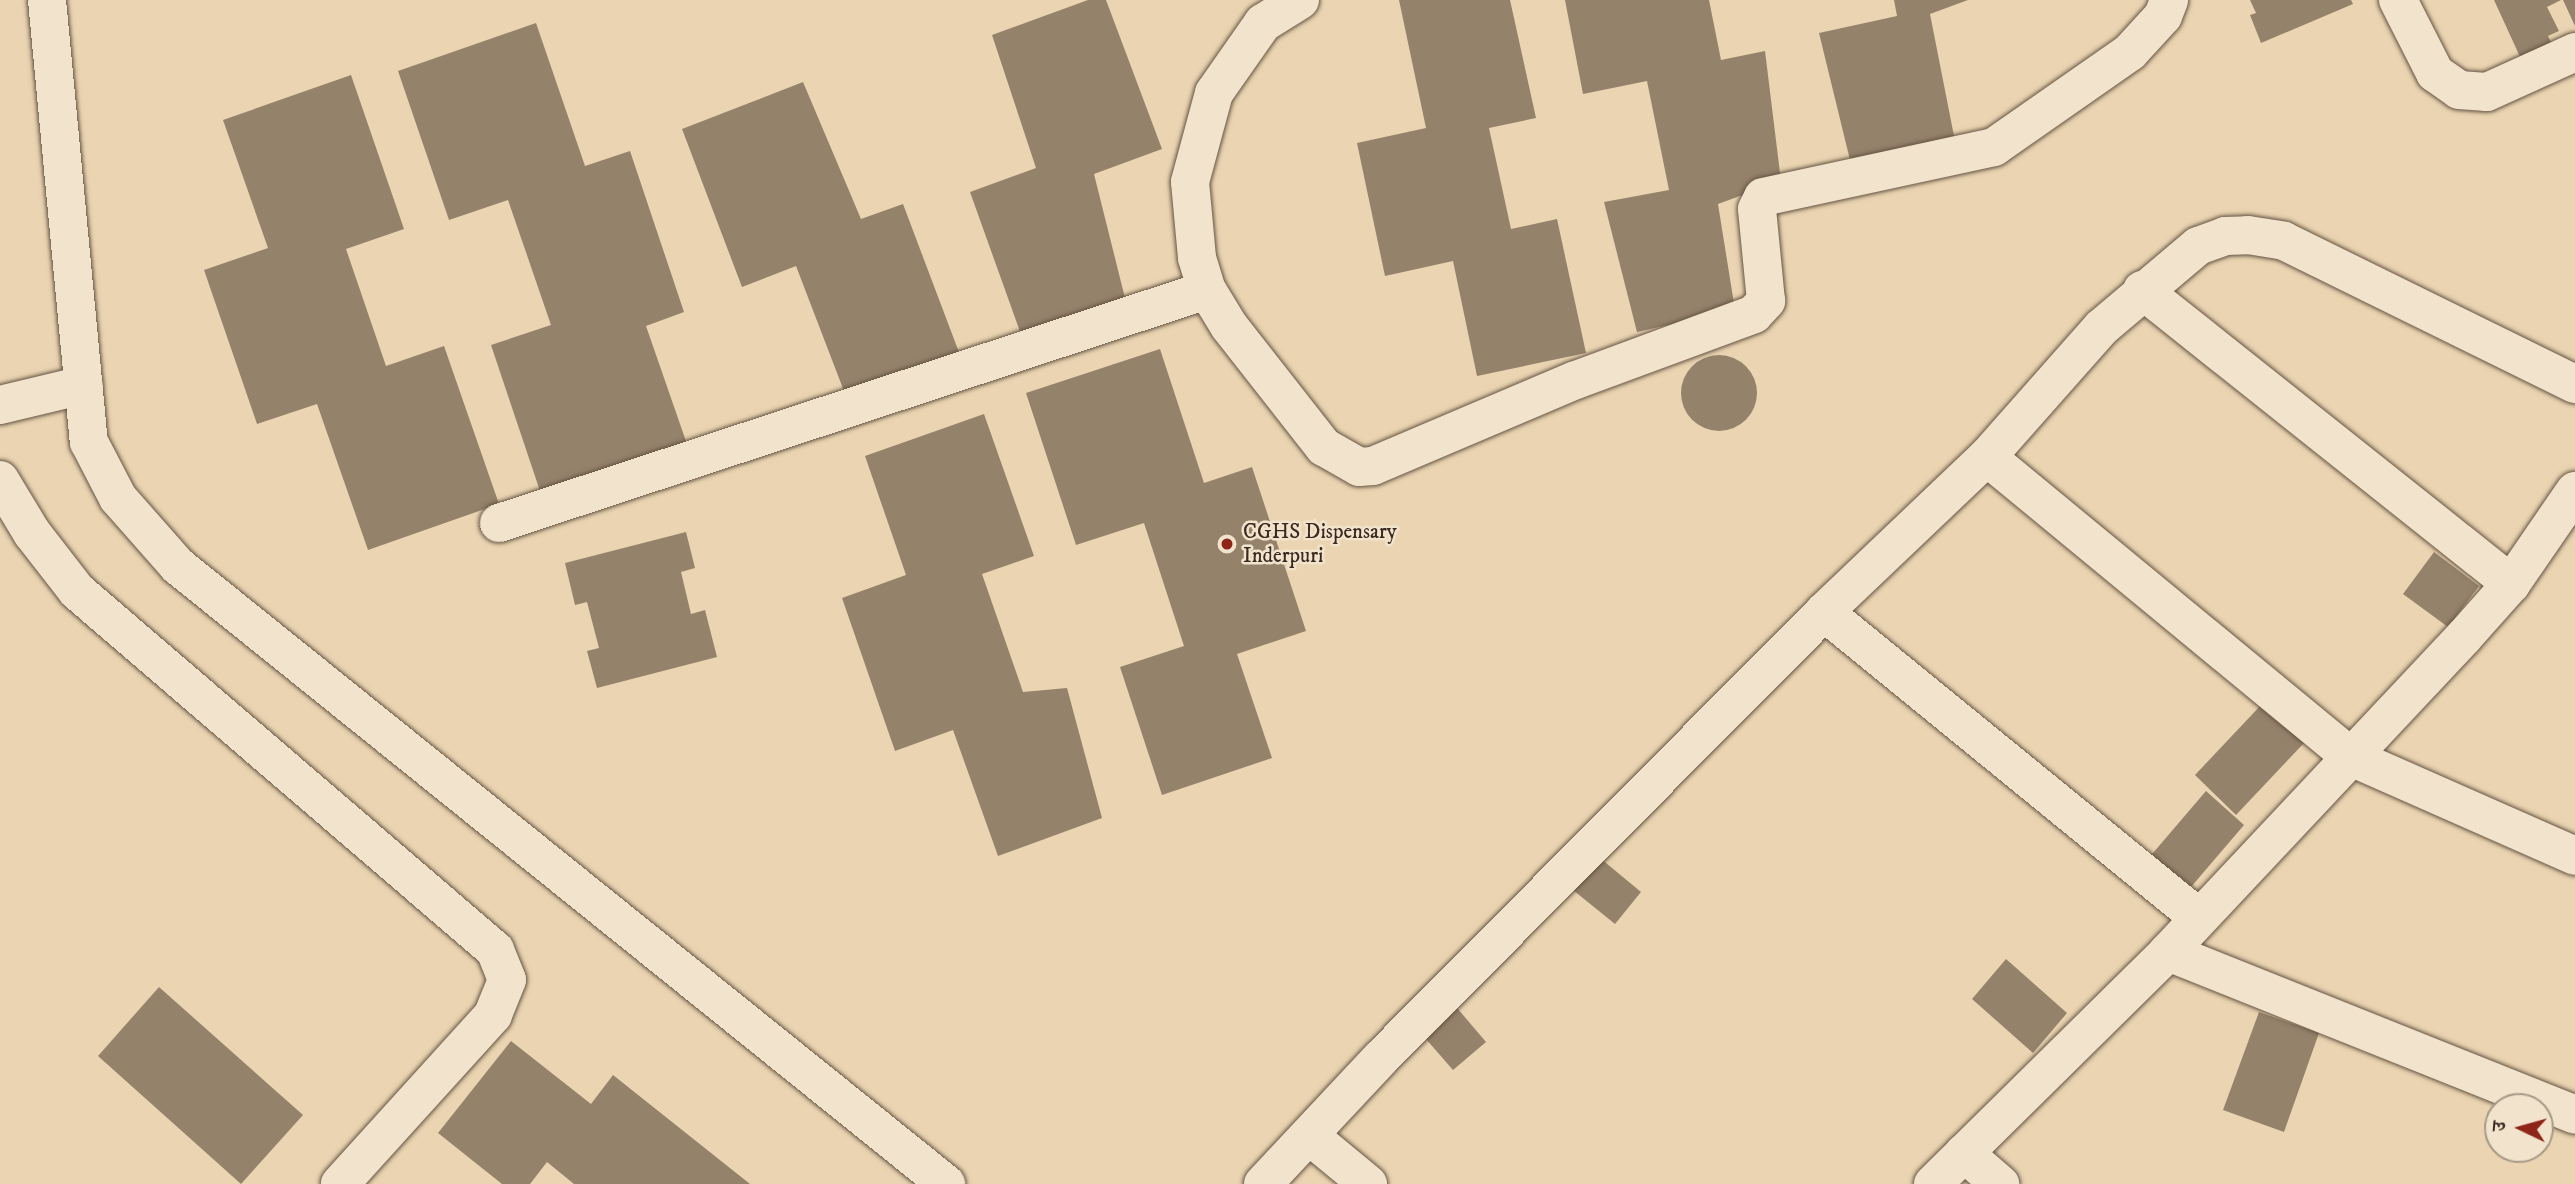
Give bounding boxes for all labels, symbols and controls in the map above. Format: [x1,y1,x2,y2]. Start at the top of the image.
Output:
place label: CGHS Dispensary Inderpuri [1243,519,1397,569]
marker: CGHS Dispensary Inderpuri [1217,534,1237,554]
north arrow [2484,1093,2554,1163]
text: उ [2488,1120,2511,1132]

